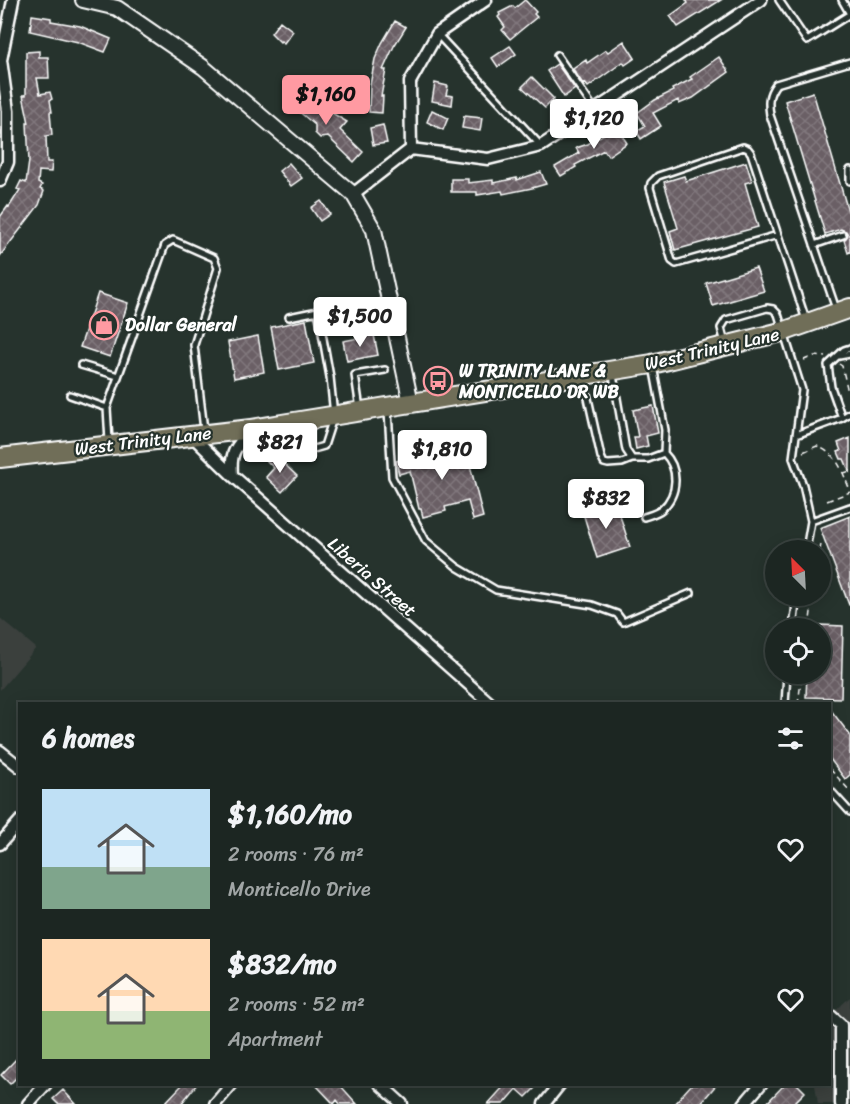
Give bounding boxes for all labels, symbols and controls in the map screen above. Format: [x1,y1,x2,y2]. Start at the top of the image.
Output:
pin: $1,160 [277,75,375,126]
text: $1,160 [296,77,356,112]
pin: $1,120 [545,99,643,150]
text: $1,120 [564,101,624,136]
pin: $1,500 [311,297,409,348]
text: $1,500 [328,299,392,334]
shop icon: Dollar General [88,309,120,341]
place label: Dollar General [125,309,238,341]
street label: West Trinity Lane [641,318,783,380]
place label: W TRINITY LANE & MONTICELLO DR WB [458,355,619,408]
bus stop icon: W TRINITY LANE & MONTICELLO DR WB [422,365,454,397]
street label: West Trinity Lane [73,417,213,465]
pin: $821 [244,423,316,474]
text: $821 [257,425,303,460]
pin: $1,810 [393,430,491,481]
text: $1,810 [412,432,472,467]
pin: $832 [570,479,642,530]
text: $832 [582,481,630,516]
street label: Liberia Street [320,529,424,625]
north arrow [765,540,831,606]
map controls [765,540,831,684]
button: locate [765,618,831,684]
text: 6 homes [42,715,134,761]
icon: filters [774,722,807,755]
text: $1,160/mo [228,791,352,837]
icon: home [90,813,162,885]
icon: heart [774,833,807,866]
text: 2 rooms · 76 m² [228,837,364,872]
text: Monticello Drive [228,872,371,907]
text: $832/mo [228,941,337,987]
icon: home [90,963,162,1035]
icon: heart [774,983,807,1016]
text: 2 rooms · 52 m² [228,987,365,1022]
text: Apartment [228,1022,322,1057]

